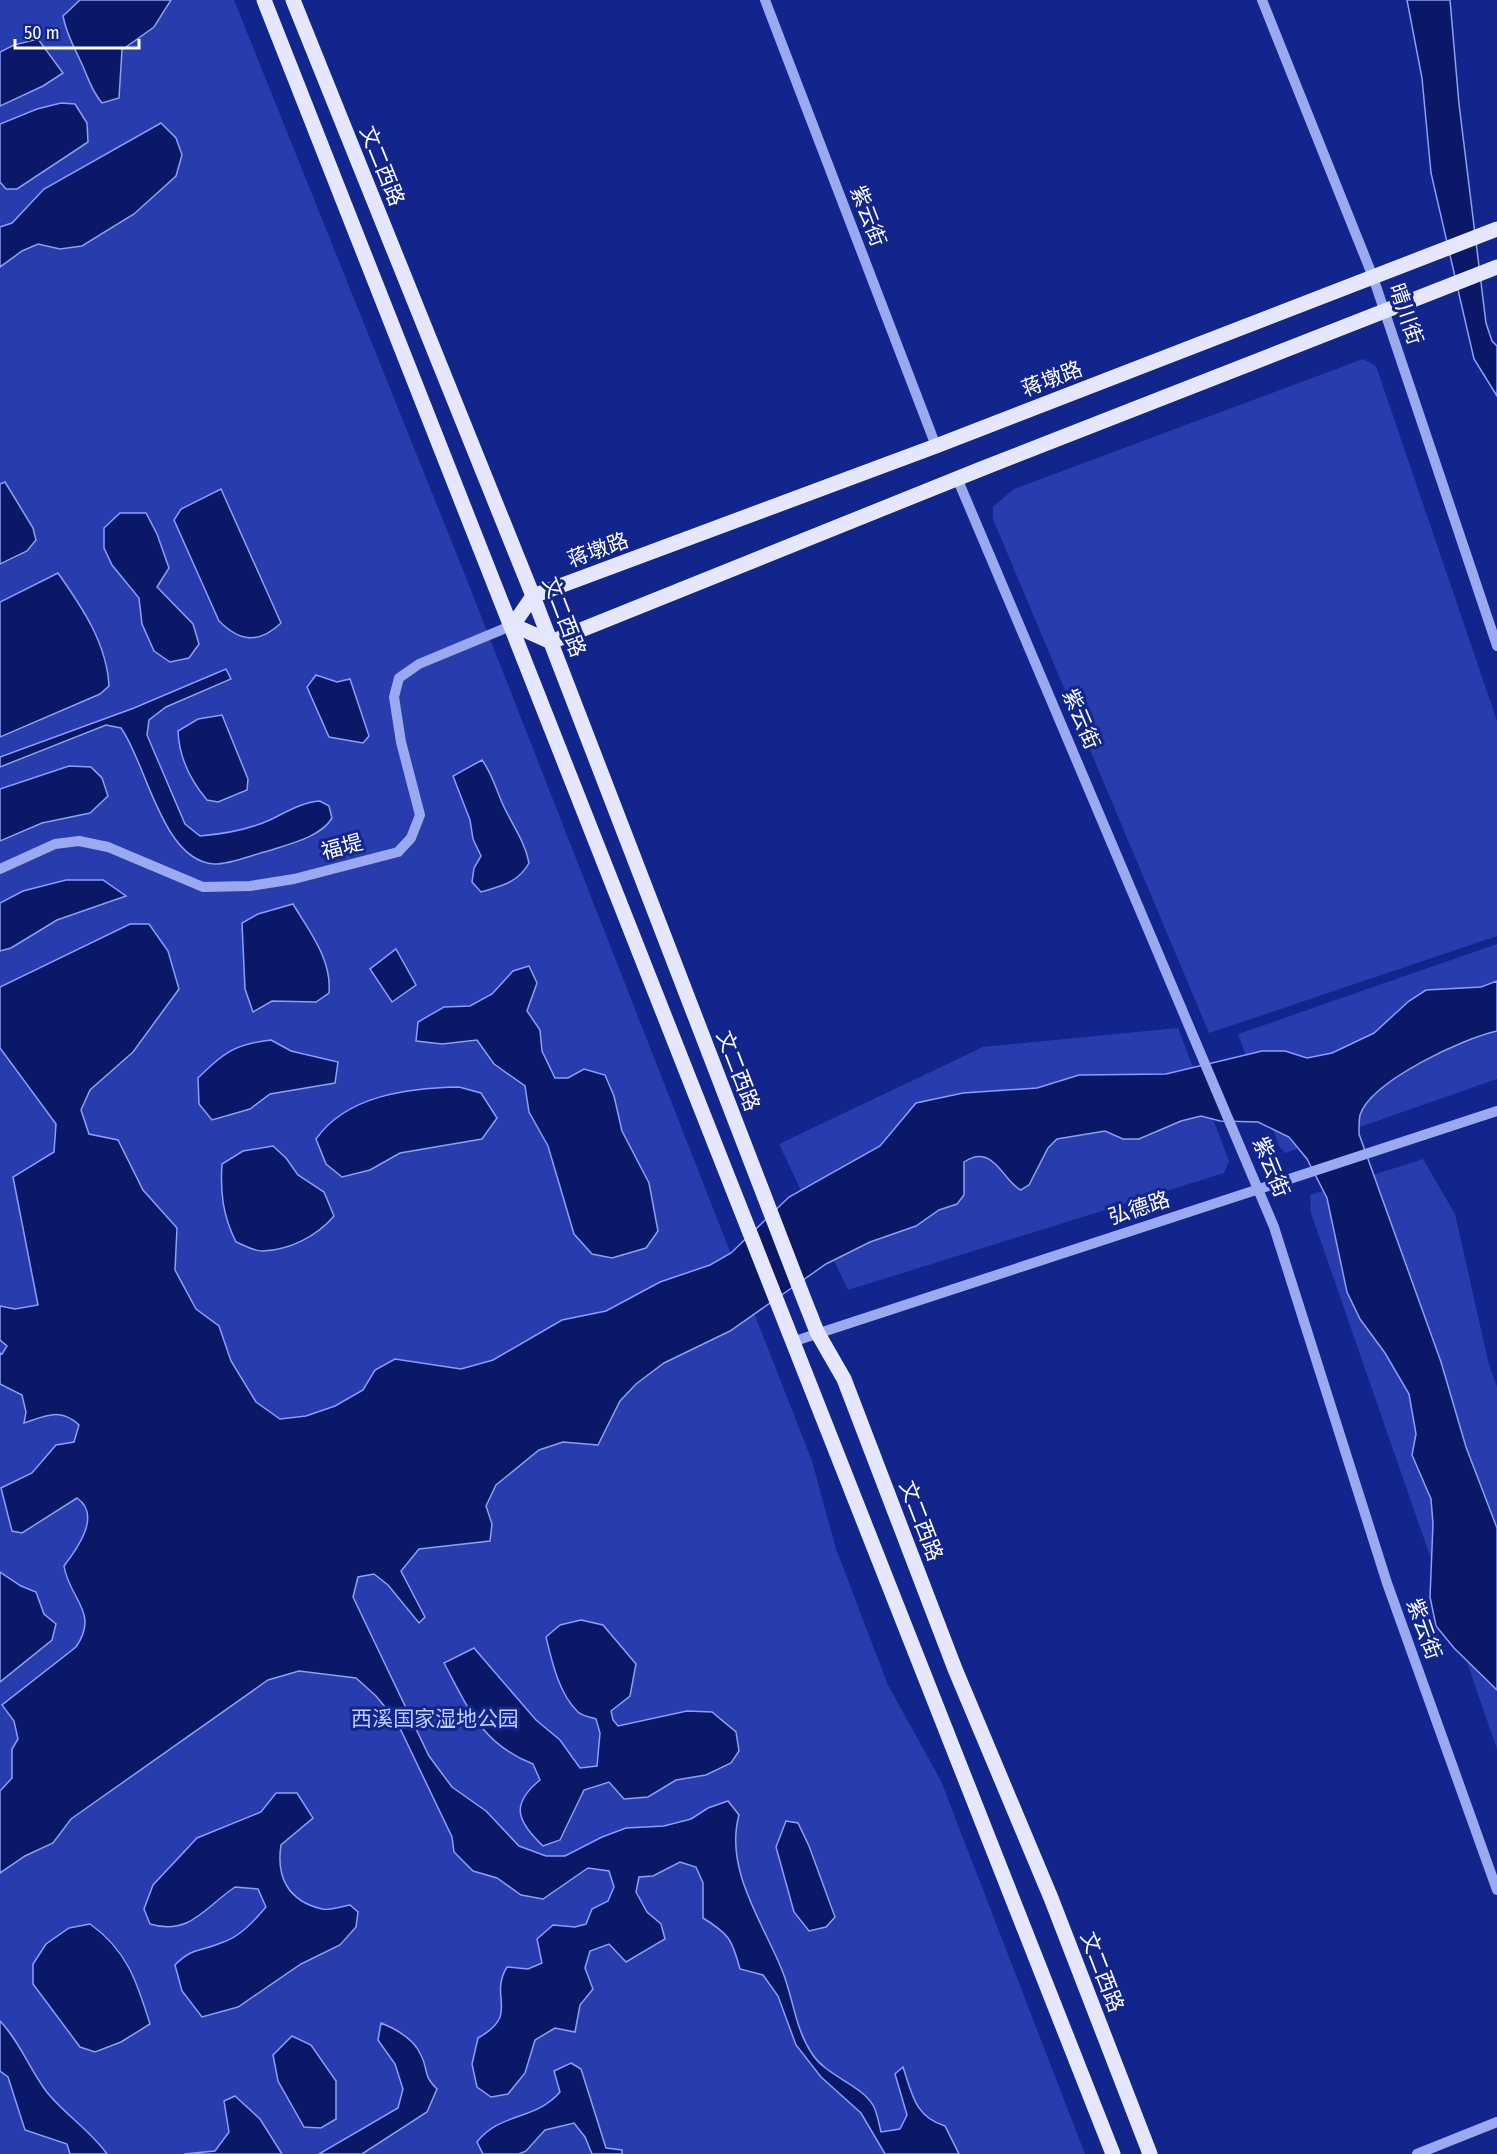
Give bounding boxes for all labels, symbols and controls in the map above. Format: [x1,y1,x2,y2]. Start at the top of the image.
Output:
scale bar [15,12,140,50]
text: 50 m [24,22,60,44]
street label: 文二西路 [354,122,410,210]
street label: 紫云街 [845,182,891,250]
street label: 晴川街 [1383,280,1429,348]
street label: 蒋墩路 [1018,356,1086,402]
street label: 蒋墩路 [564,527,632,573]
street label: 文二西路 [537,573,591,661]
street label: 紫云街 [1057,685,1105,753]
street label: 福堤 [318,829,366,865]
street label: 文二西路 [711,1027,765,1115]
street label: 紫云街 [1247,1133,1295,1201]
street label: 弘德路 [1105,1186,1173,1230]
street label: 文二西路 [894,1477,948,1565]
street label: 紫云街 [1401,1595,1447,1663]
park label: 西溪国家湿地公园 [351,1706,519,1732]
street label: 文二西路 [1075,1928,1129,2016]

